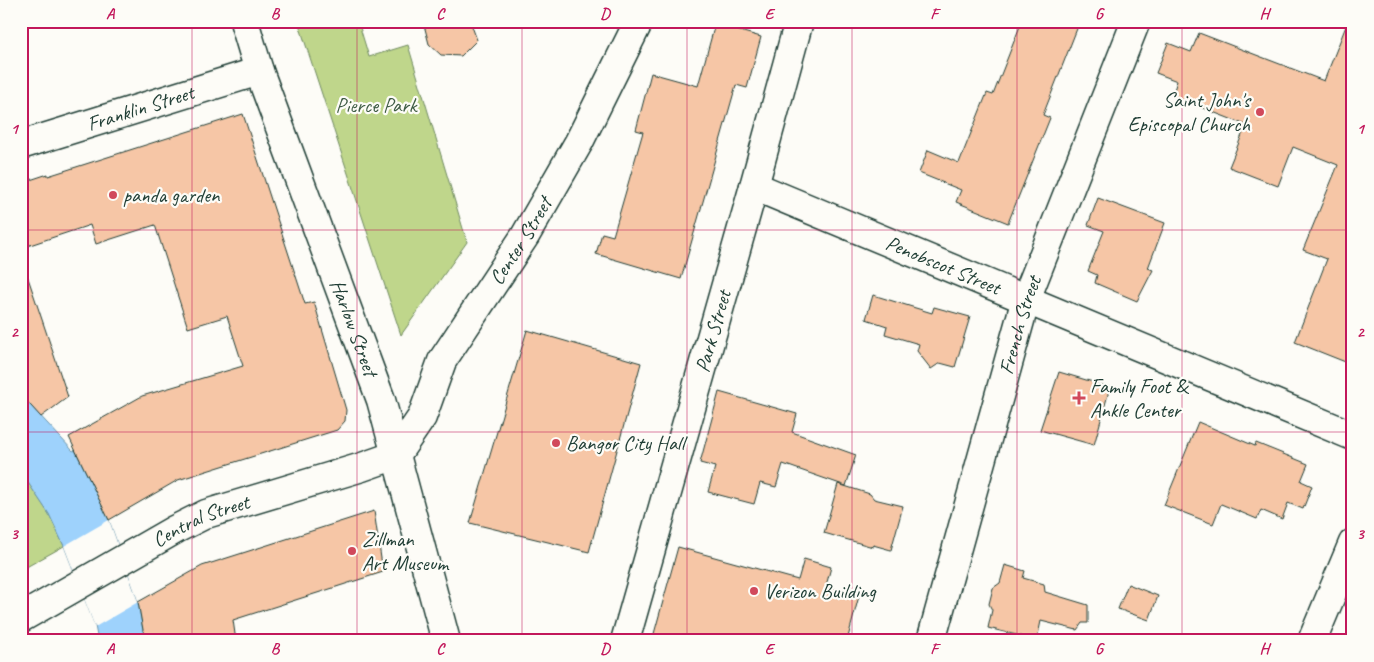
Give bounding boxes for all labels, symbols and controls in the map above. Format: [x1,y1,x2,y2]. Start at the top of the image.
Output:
text: A [106,4,116,24]
text: B [271,4,281,24]
text: C [436,4,446,24]
text: D [600,4,611,24]
text: E [765,4,776,24]
text: F [930,4,941,24]
text: G [1095,4,1105,24]
text: H [1259,4,1271,24]
street label: Franklin Street [84,78,199,137]
place label: Saint John's Episcopal Church [1128,87,1252,137]
park label: Pierce Park [336,92,419,118]
marker: Saint John's Episcopal Church [1254,106,1266,118]
text: 1 [10,119,19,139]
text: 1 [1356,119,1365,139]
place label: panda garden [123,182,220,208]
marker: panda garden [107,189,119,201]
street label: Center Street [483,190,559,290]
street label: Penobscot Street [882,230,1006,301]
street label: French Street [993,270,1048,377]
street label: Harlow Street [324,276,385,383]
street label: Park Street [689,285,737,375]
text: 2 [10,322,19,342]
text: 2 [1356,322,1365,342]
place label: Family Foot & Ankle Center [1090,373,1189,423]
marker: Family Foot & Ankle Center [1072,391,1086,405]
place label: Bangor City Hall [566,430,688,456]
marker: Bangor City Hall [550,437,562,449]
street label: Central Street [148,488,254,553]
text: 3 [10,524,19,544]
text: 3 [1356,524,1365,544]
place label: Zillman Art Museum [362,526,450,576]
marker: Zillman Art Museum [346,545,358,557]
place label: Verizon Building [764,578,877,604]
marker: Verizon Building [748,585,760,597]
text: A [106,639,116,659]
text: B [271,639,281,659]
text: C [436,639,446,659]
text: D [600,639,611,659]
text: E [765,639,776,659]
text: F [930,639,941,659]
text: G [1095,639,1105,659]
text: H [1259,639,1271,659]

